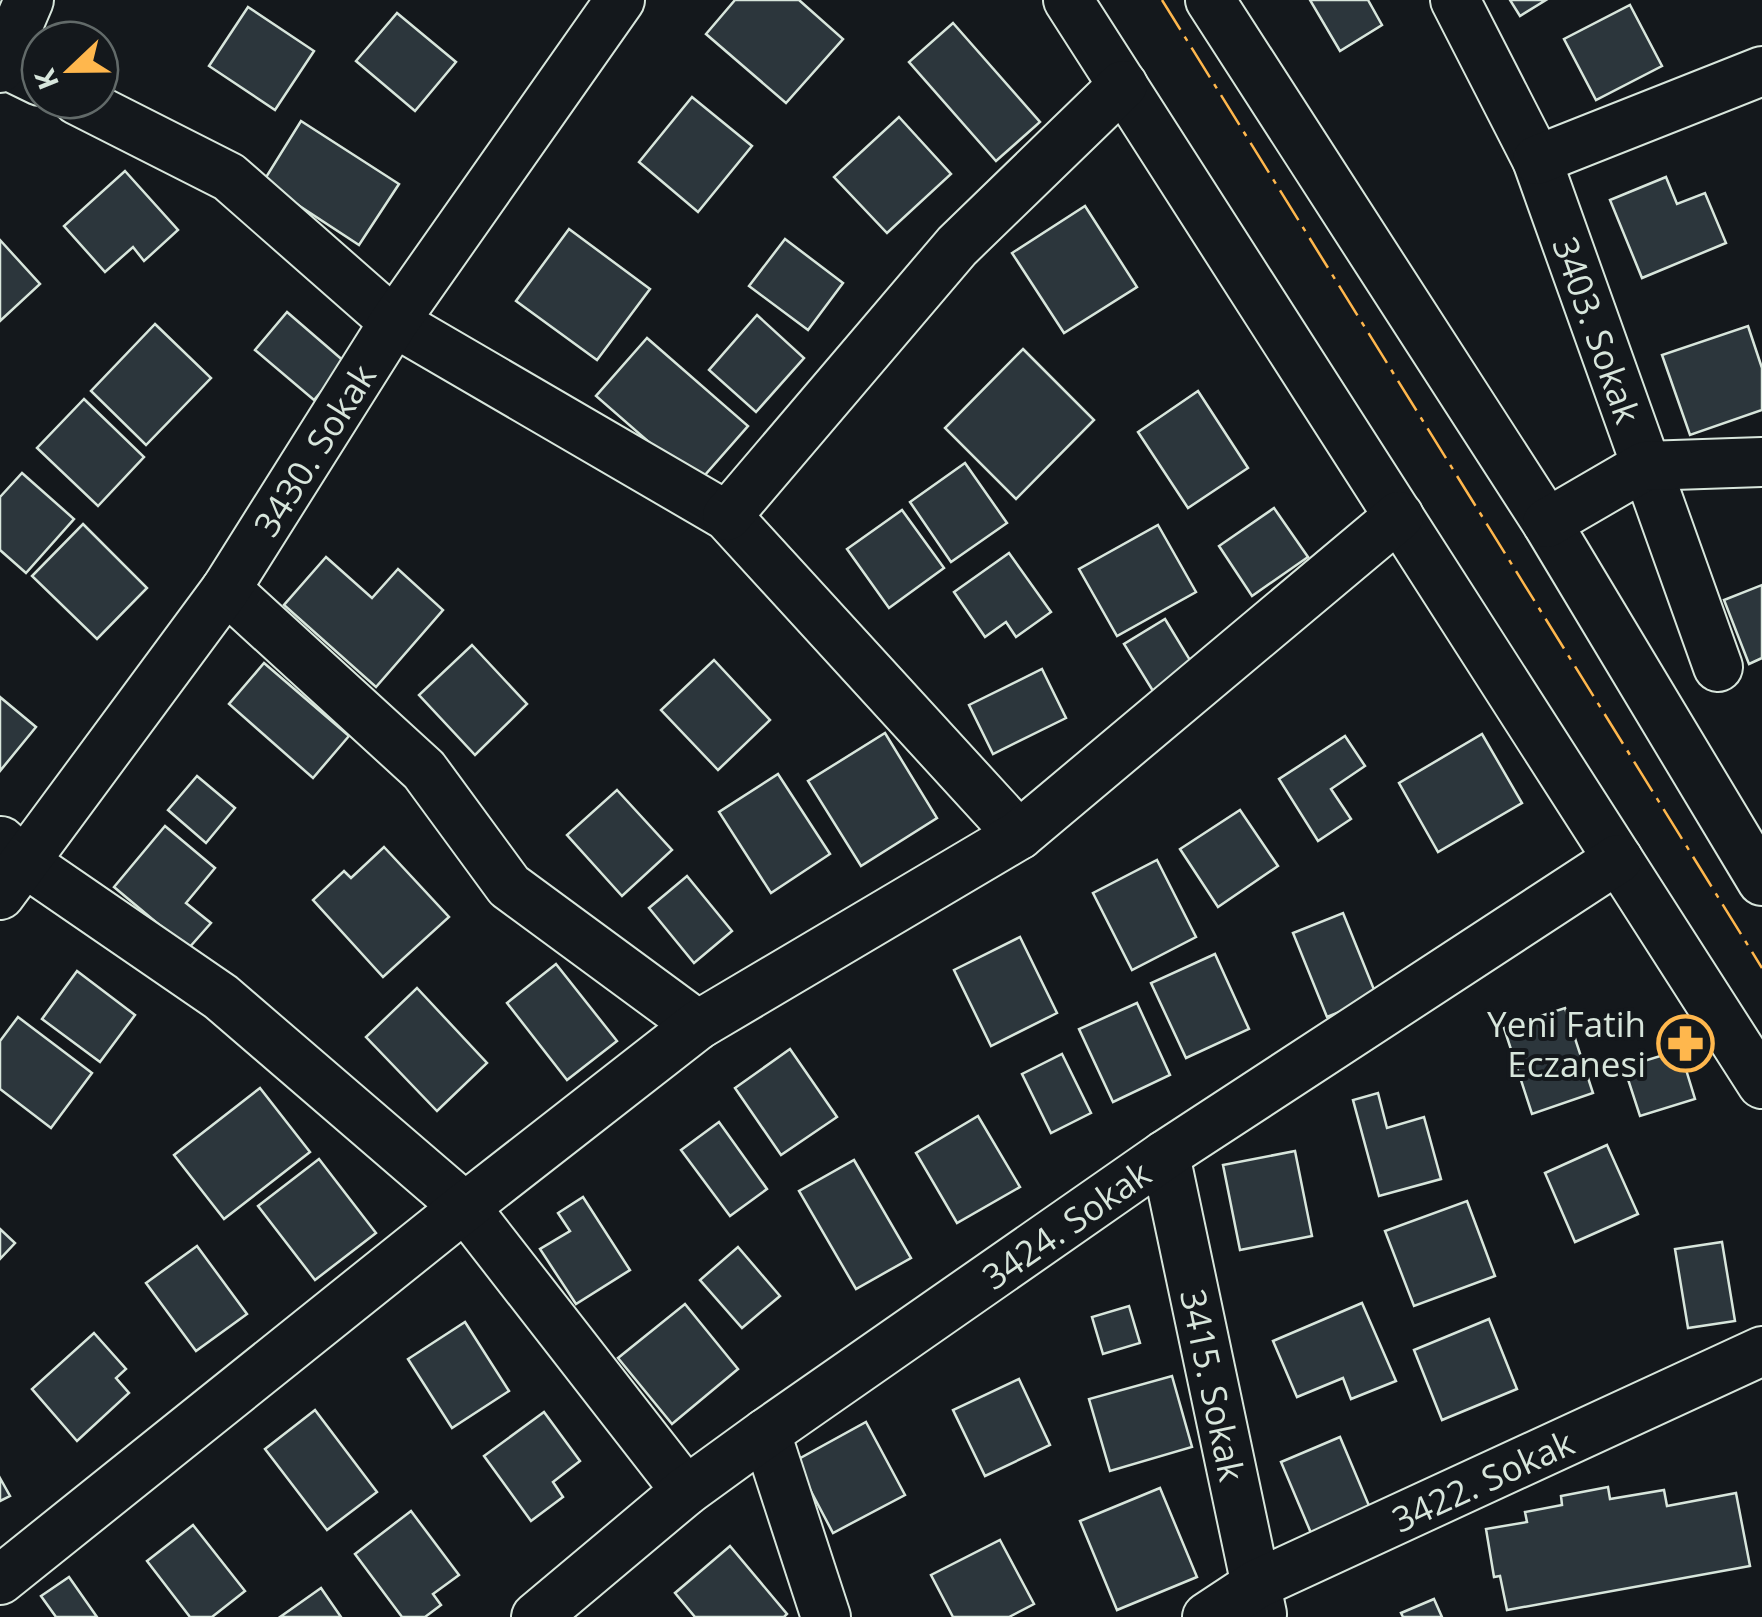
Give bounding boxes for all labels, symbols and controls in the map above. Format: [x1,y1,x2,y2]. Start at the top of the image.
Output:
north arrow [20,20,120,120]
text: K [25,64,67,95]
street label: 3403. Sokak [1543,230,1653,430]
street label: 3430. Sokak [242,354,386,545]
place label: Yeni Fatih Eczanesi [1487,1000,1646,1087]
pharmacy icon: Yeni Fatih Eczanesi [1655,1013,1715,1073]
street label: 3424. Sokak [972,1149,1160,1299]
street label: 3415. Sokak [1170,1285,1257,1486]
street label: 3422. Sokak [1384,1418,1581,1542]

